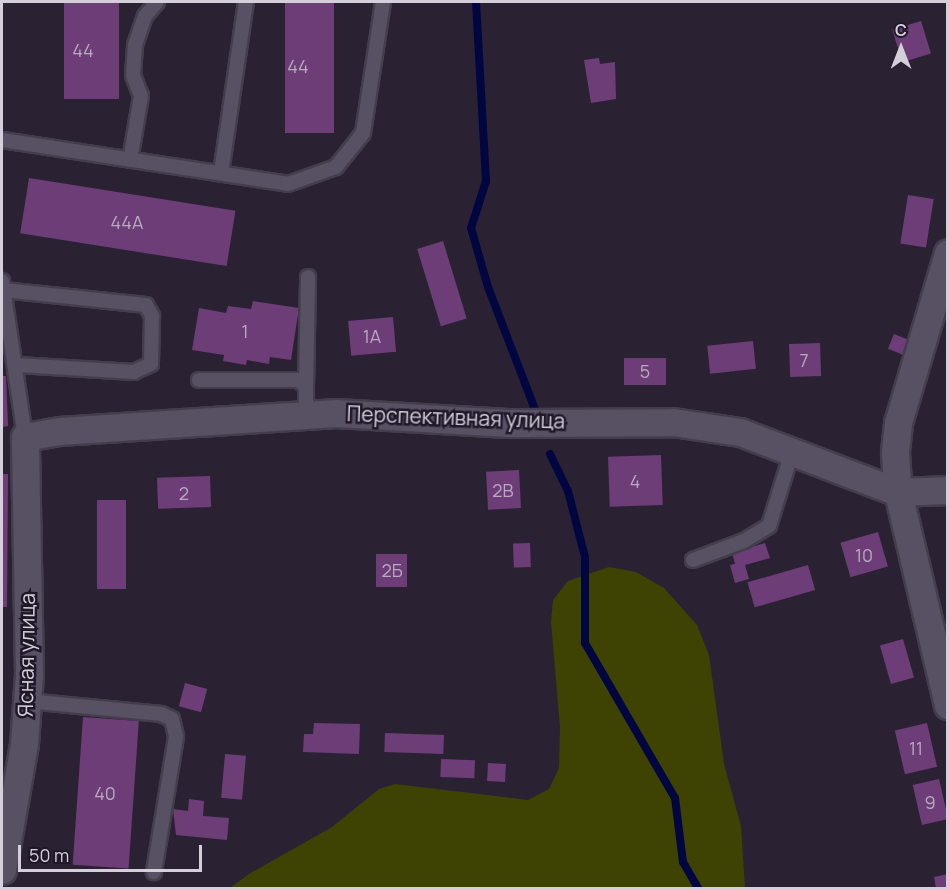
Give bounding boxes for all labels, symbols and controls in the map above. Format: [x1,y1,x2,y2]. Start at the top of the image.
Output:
north arrow [871,18,931,78]
text: С [895,19,907,41]
house number: 44 [72,39,94,61]
house number: 44 [287,55,309,77]
house number: 44А [111,211,143,233]
house number: 1 [241,320,249,342]
house number: 1А [363,325,381,347]
house number: 7 [799,349,809,371]
house number: 5 [640,360,650,382]
street label: Перспективная улица [346,401,566,433]
house number: 4 [630,470,640,492]
house number: 2В [492,479,514,501]
house number: 2 [179,482,189,504]
house number: 10 [855,544,873,566]
house number: 2Б [381,559,403,581]
street label: Ясная улица [12,593,40,717]
house number: 11 [909,737,923,759]
house number: 40 [94,782,116,804]
house number: 9 [924,791,936,813]
scale bar [21,833,206,871]
text: 50 m [29,843,69,867]

